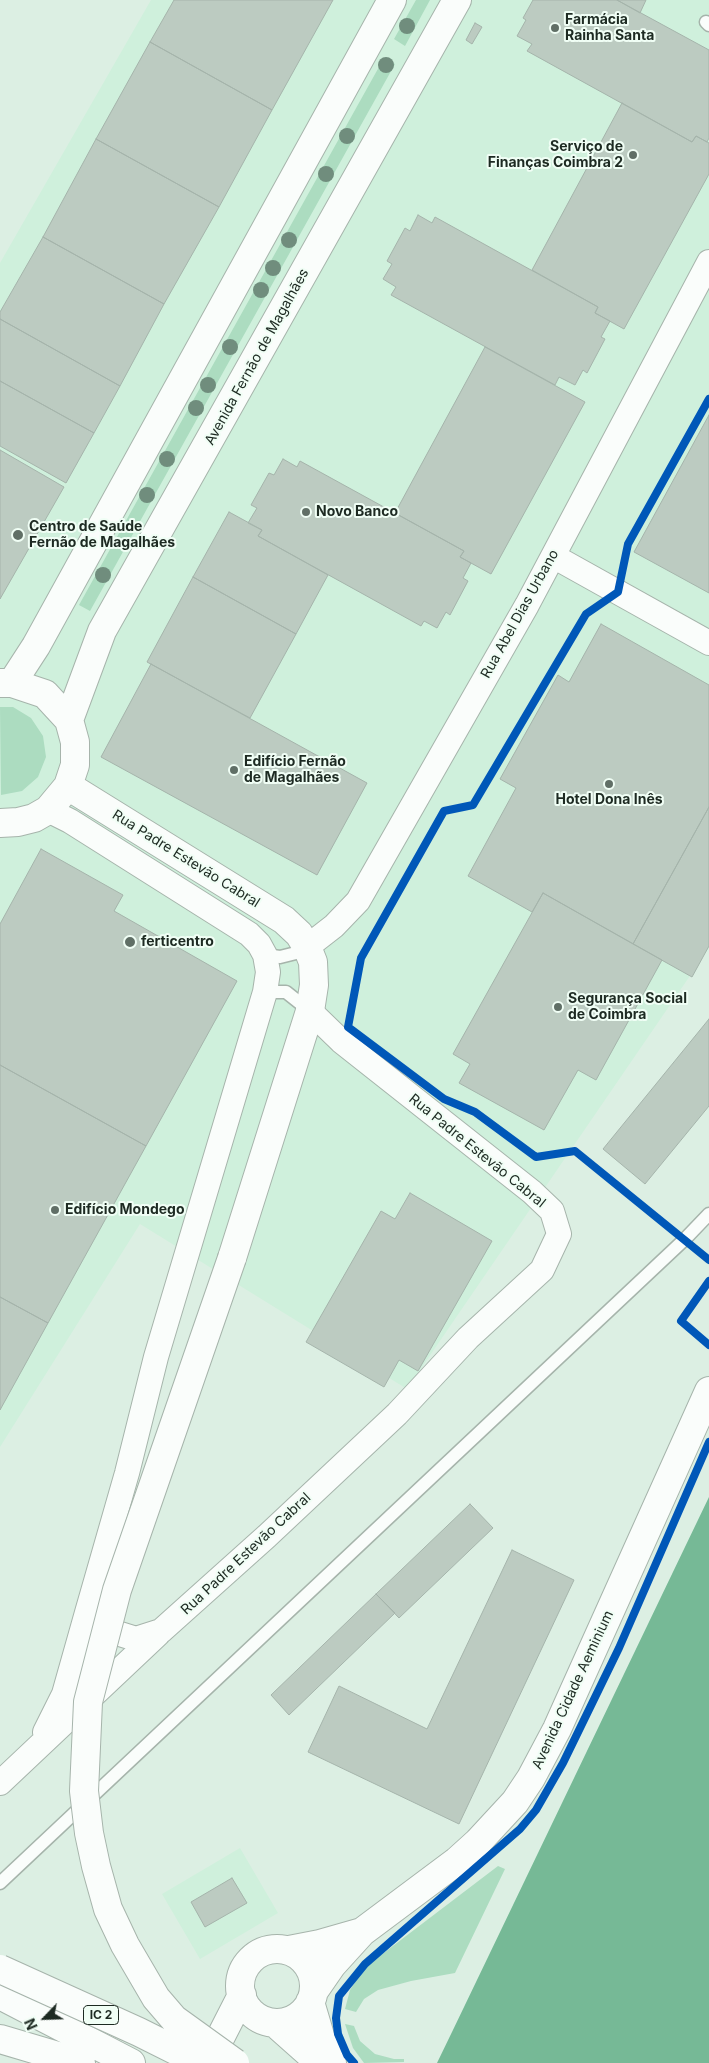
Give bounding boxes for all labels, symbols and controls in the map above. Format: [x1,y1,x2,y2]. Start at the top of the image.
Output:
place label: Farmácia Rainha Santa [565,12,654,44]
marker: Farmácia Rainha Santa [549,22,561,34]
place label: Serviço de Finanças Coimbra 2 [488,139,623,172]
marker: Serviço de Finanças Coimbra 2 [627,149,639,161]
street label: Avenida Fernão de Magalhães [201,266,313,448]
place label: Novo Banco [316,504,398,520]
marker: Novo Banco [300,506,312,518]
place label: Centro de Saúde Fernão de Magalhães [29,519,175,552]
marker: Centro de Saúde Fernão de Magalhães [11,528,25,542]
street label: Rua Abel Dias Urbano [478,547,562,681]
place label: Edifício Fernão de Magalhães [244,754,346,786]
marker: Edifício Fernão de Magalhães [228,764,240,776]
marker: Hotel Dona Inês [603,778,615,790]
place label: Hotel Dona Inês [555,792,663,808]
street label: Rua Padre Estevão Cabral [109,807,263,911]
place label: ferticentro [141,934,214,950]
marker: ferticentro [123,935,137,949]
place label: Segurança Social de Coimbra [568,991,687,1024]
marker: Segurança Social de Coimbra [552,1001,564,1013]
street label: Rua Padre Estevão Cabral [405,1091,549,1211]
place label: Edifício Mondego [65,1202,184,1218]
marker: Edifício Mondego [49,1204,61,1216]
street label: Rua Padre Estevão Cabral [178,1490,314,1618]
street label: Avenida Cidade Aeminium [529,1608,617,1772]
north arrow [20,1993,70,2043]
road number: IC 2 [84,2006,118,2024]
text: N [21,2016,41,2033]

